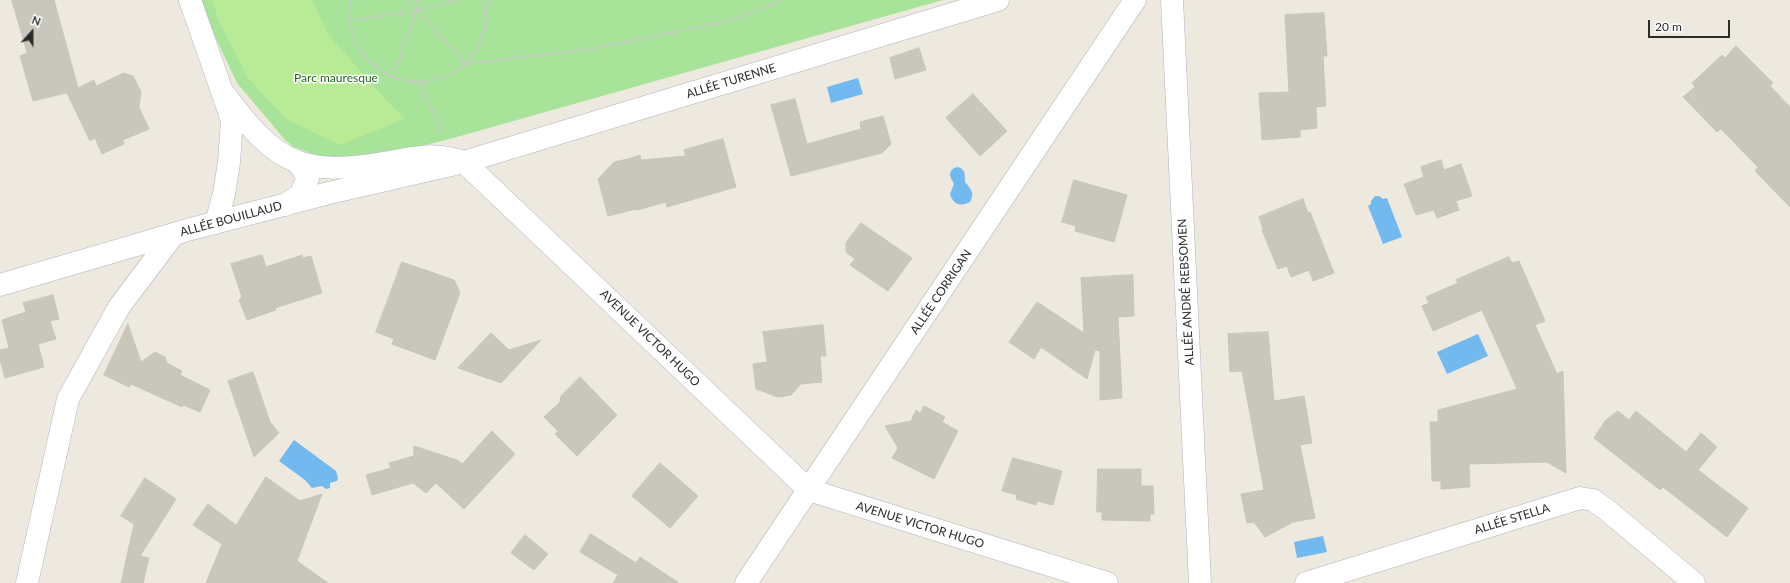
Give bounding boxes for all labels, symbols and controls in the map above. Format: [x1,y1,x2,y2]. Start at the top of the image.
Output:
north arrow [12,12,52,52]
scale bar [1650,12,1732,38]
text: N [30,13,43,28]
text: 20 m [1655,19,1682,34]
street label: ALLÉE TURENNE [684,61,778,101]
park label: Parc mauresque [294,71,378,85]
street label: ALLÉE BOUILLAUD [178,198,284,240]
street label: ALLÉE ANDRÉ REBSOMEN [1175,218,1197,366]
street label: ALLÉE CORRIGAN [907,247,975,337]
street label: AVENUE VICTOR HUGO [597,287,703,389]
street label: AVENUE VICTOR HUGO [854,499,986,551]
street label: ALLÉE STELLA [1472,501,1552,537]

